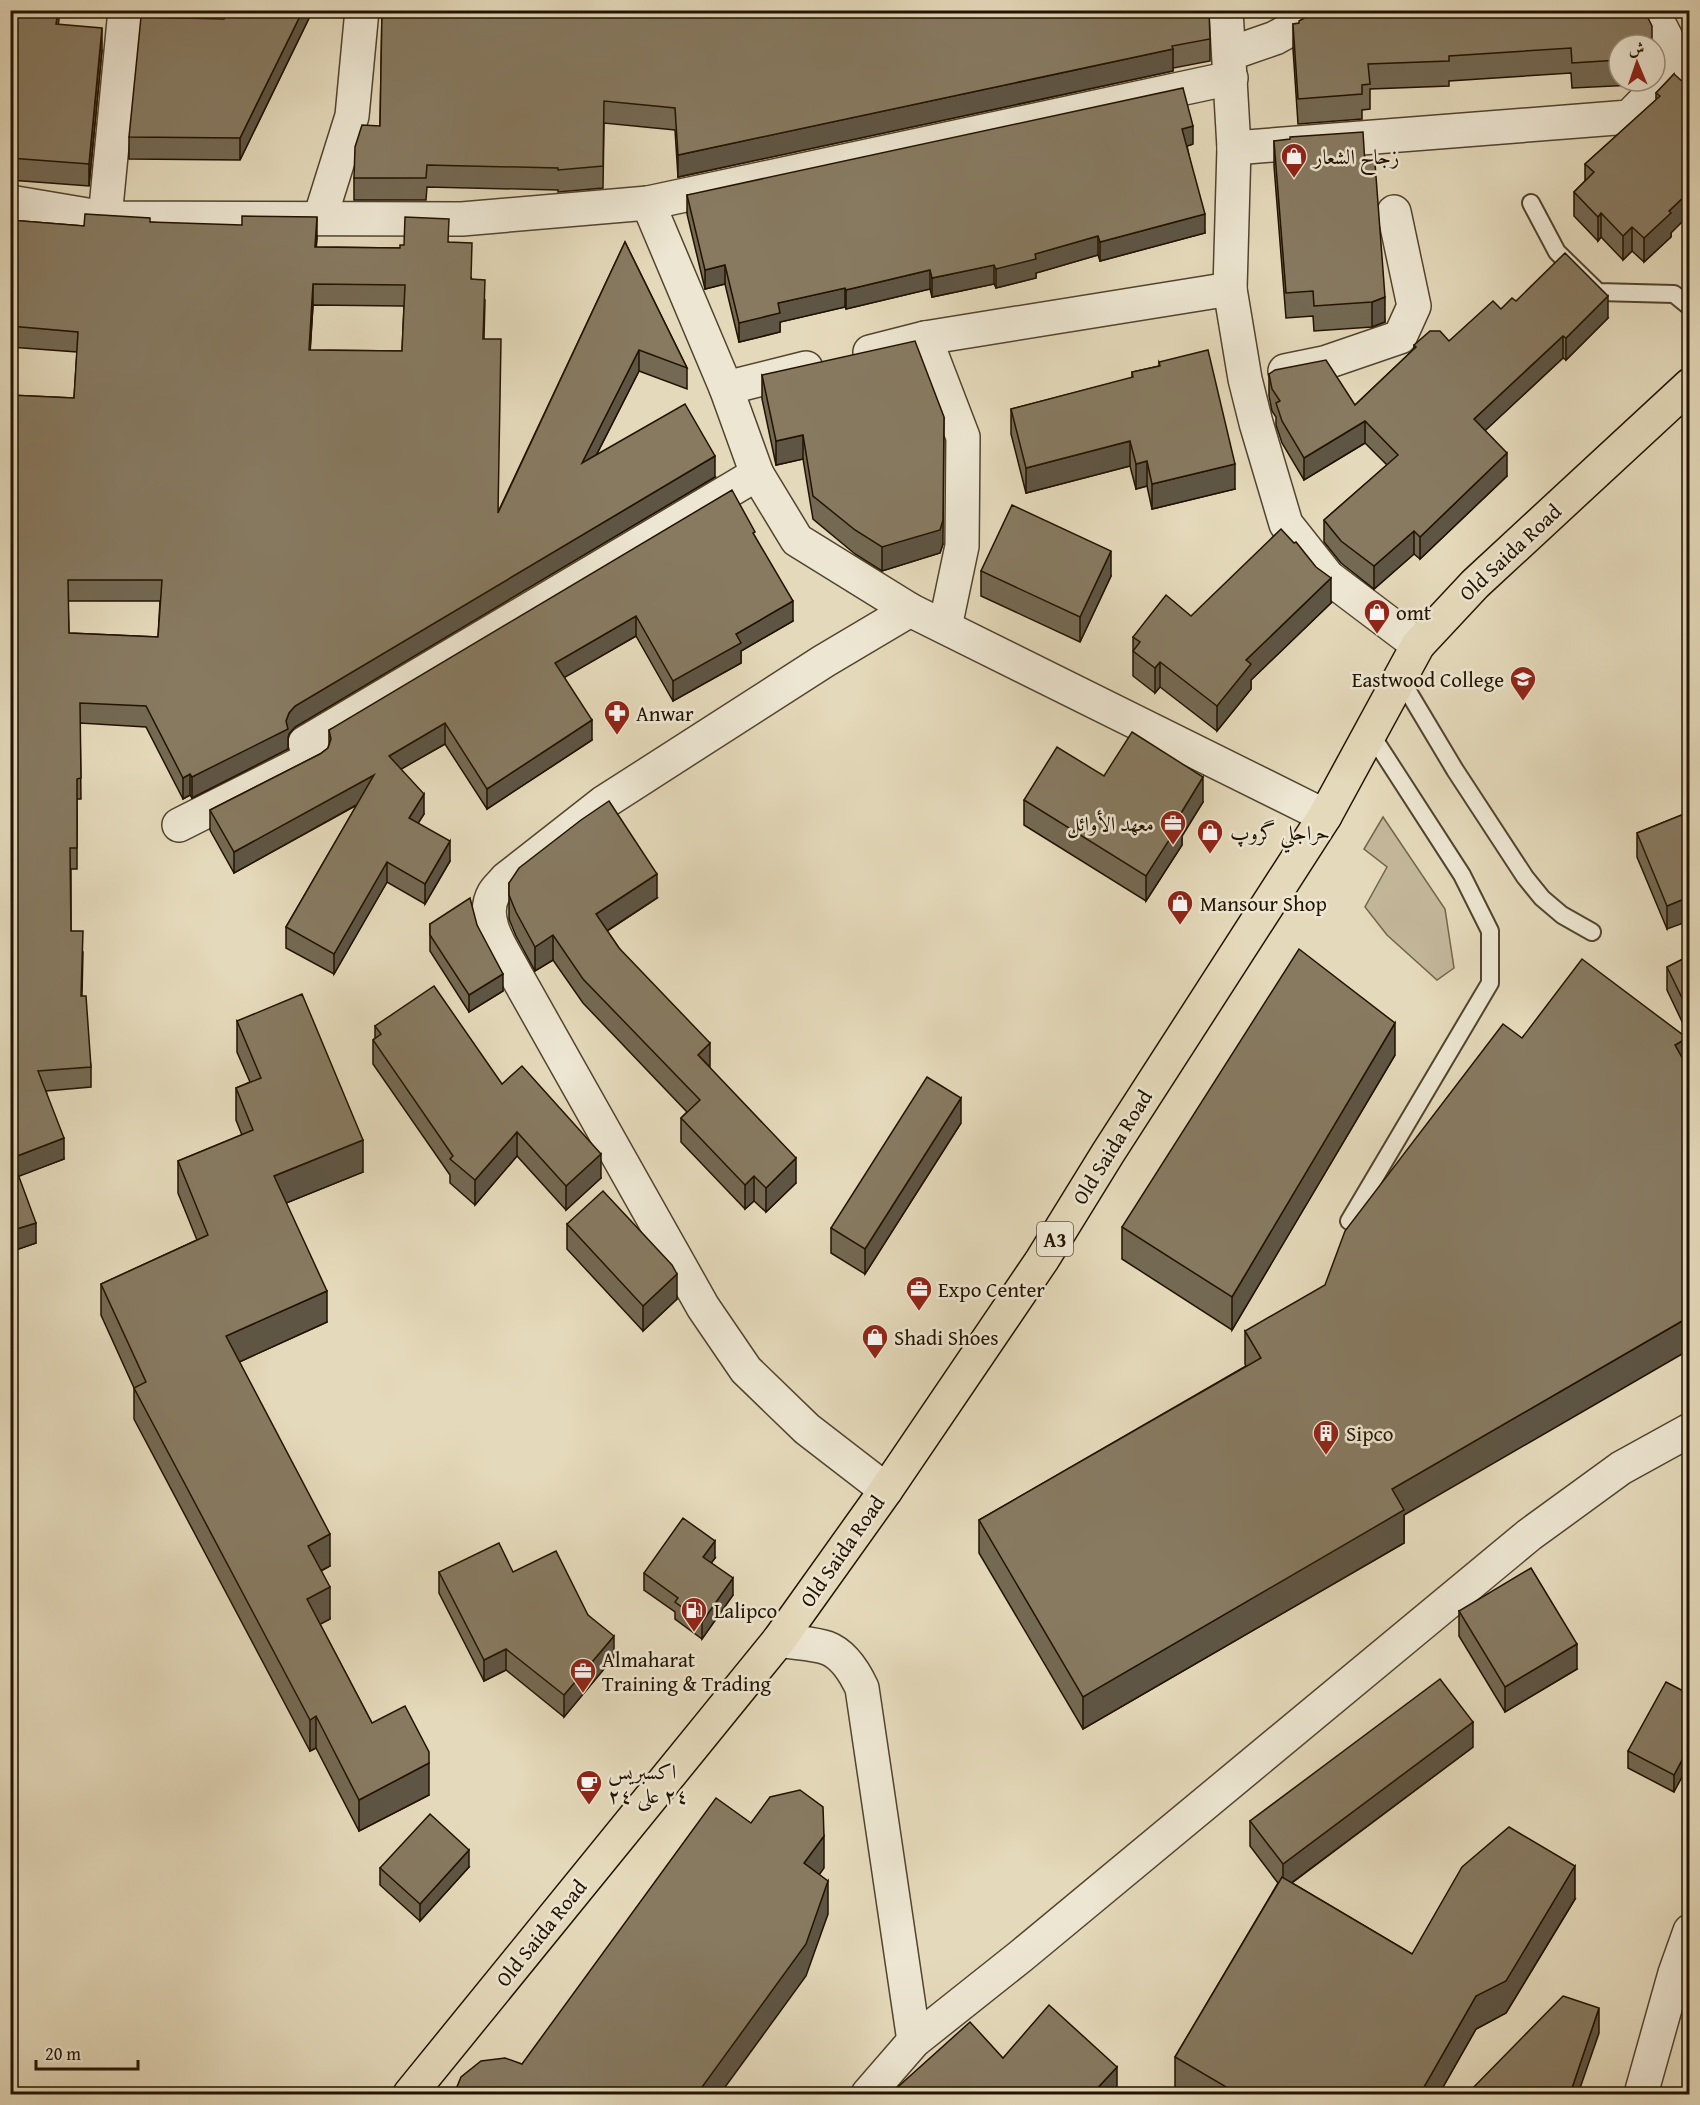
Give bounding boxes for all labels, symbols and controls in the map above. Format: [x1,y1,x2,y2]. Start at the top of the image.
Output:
north arrow [1607,33,1667,93]
text: ش [1628,36,1645,60]
shop icon: زجاح الشعار [1279,141,1309,179]
place label: زجاح الشعار [1312,141,1399,176]
street label: Old Saida Road [1452,496,1569,608]
shop icon: omt [1362,597,1392,635]
place label: omt [1396,597,1432,628]
place label: Eastwood College [1352,664,1504,695]
school or university icon: Eastwood College [1508,664,1538,702]
pharmacy icon: Anwar [602,698,632,736]
place label: Anwar [636,698,694,729]
place label: معهد الأوائل [1067,808,1154,839]
office icon: معهد الأوائل [1158,808,1188,846]
shop icon: حراجلي گروپ [1195,817,1225,855]
place label: حراجلي گروپ [1230,817,1330,853]
shop icon: Mansour Shop [1165,888,1195,926]
place label: Mansour Shop [1200,888,1327,919]
street label: Old Saida Road [1064,1083,1160,1210]
road number: A3 [1037,1222,1073,1256]
office icon: Expo Center [904,1274,934,1312]
place label: Expo Center [938,1274,1045,1305]
shop icon: Shadi Shoes [860,1322,890,1360]
place label: Shadi Shoes [894,1322,999,1353]
building icon: Sipco [1311,1418,1341,1456]
place label: Sipco [1346,1418,1394,1449]
street label: Old Saida Road [792,1488,893,1613]
fuel station icon: Lalipco [679,1595,709,1633]
place label: Lalipco [714,1595,777,1626]
place label: Almaharat Training & Trading [602,1644,771,1699]
office icon: Almaharat Training & Trading [568,1656,598,1694]
place label: اكسبريس ٢٤ على ٢٤ [608,1756,689,1812]
cafe icon: اكسبريس ٢٤ على ٢٤ [574,1768,604,1806]
street label: Old Saida Road [488,1872,595,1993]
scale bar [36,2033,138,2071]
text: 20 m [45,2040,81,2067]

